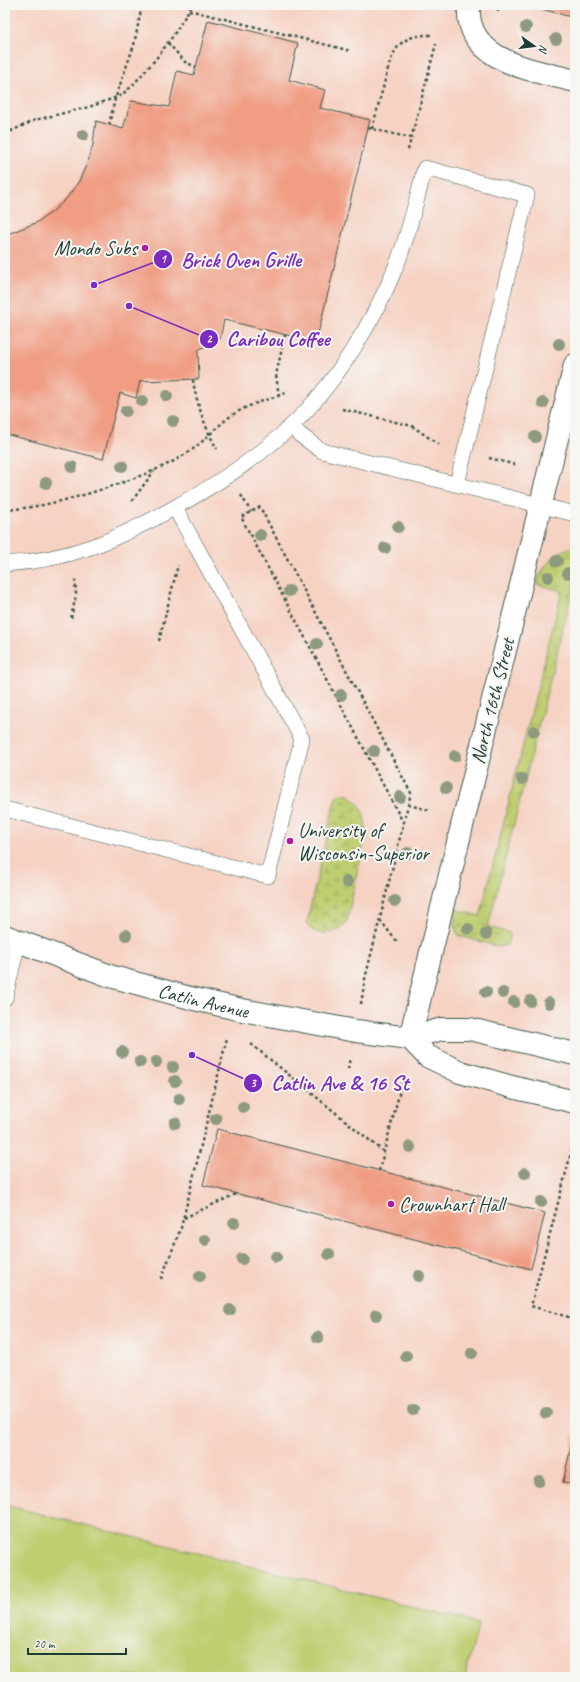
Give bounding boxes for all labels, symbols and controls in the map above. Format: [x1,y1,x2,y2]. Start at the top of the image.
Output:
north arrow [514,26,554,66]
text: N [536,43,551,56]
place label: Mondo Subs [54,236,139,261]
marker: Mondo Subs [140,243,150,253]
callout: Brick Oven Grille [153,243,309,276]
text: Brick Oven Grille [181,247,303,273]
text: 1 [160,251,167,267]
callout: Caribou Coffee [199,322,338,355]
text: Caribou Coffee [227,326,331,352]
text: 2 [206,331,213,347]
street label: North 16th Street [465,633,521,766]
place label: University of Wisconsin-Superior [298,818,430,866]
marker: University of Wisconsin-Superior [285,836,295,846]
street label: Catlin Avenue [155,978,252,1024]
callout: Catlin Ave & 16 St [243,1067,417,1100]
text: Catlin Ave & 16 St [271,1070,411,1096]
text: 3 [250,1075,257,1091]
place label: Crownhart Hall [399,1192,508,1217]
marker: Crownhart Hall [386,1199,396,1209]
scale bar [28,1630,126,1656]
text: 20 m [34,1636,56,1652]

